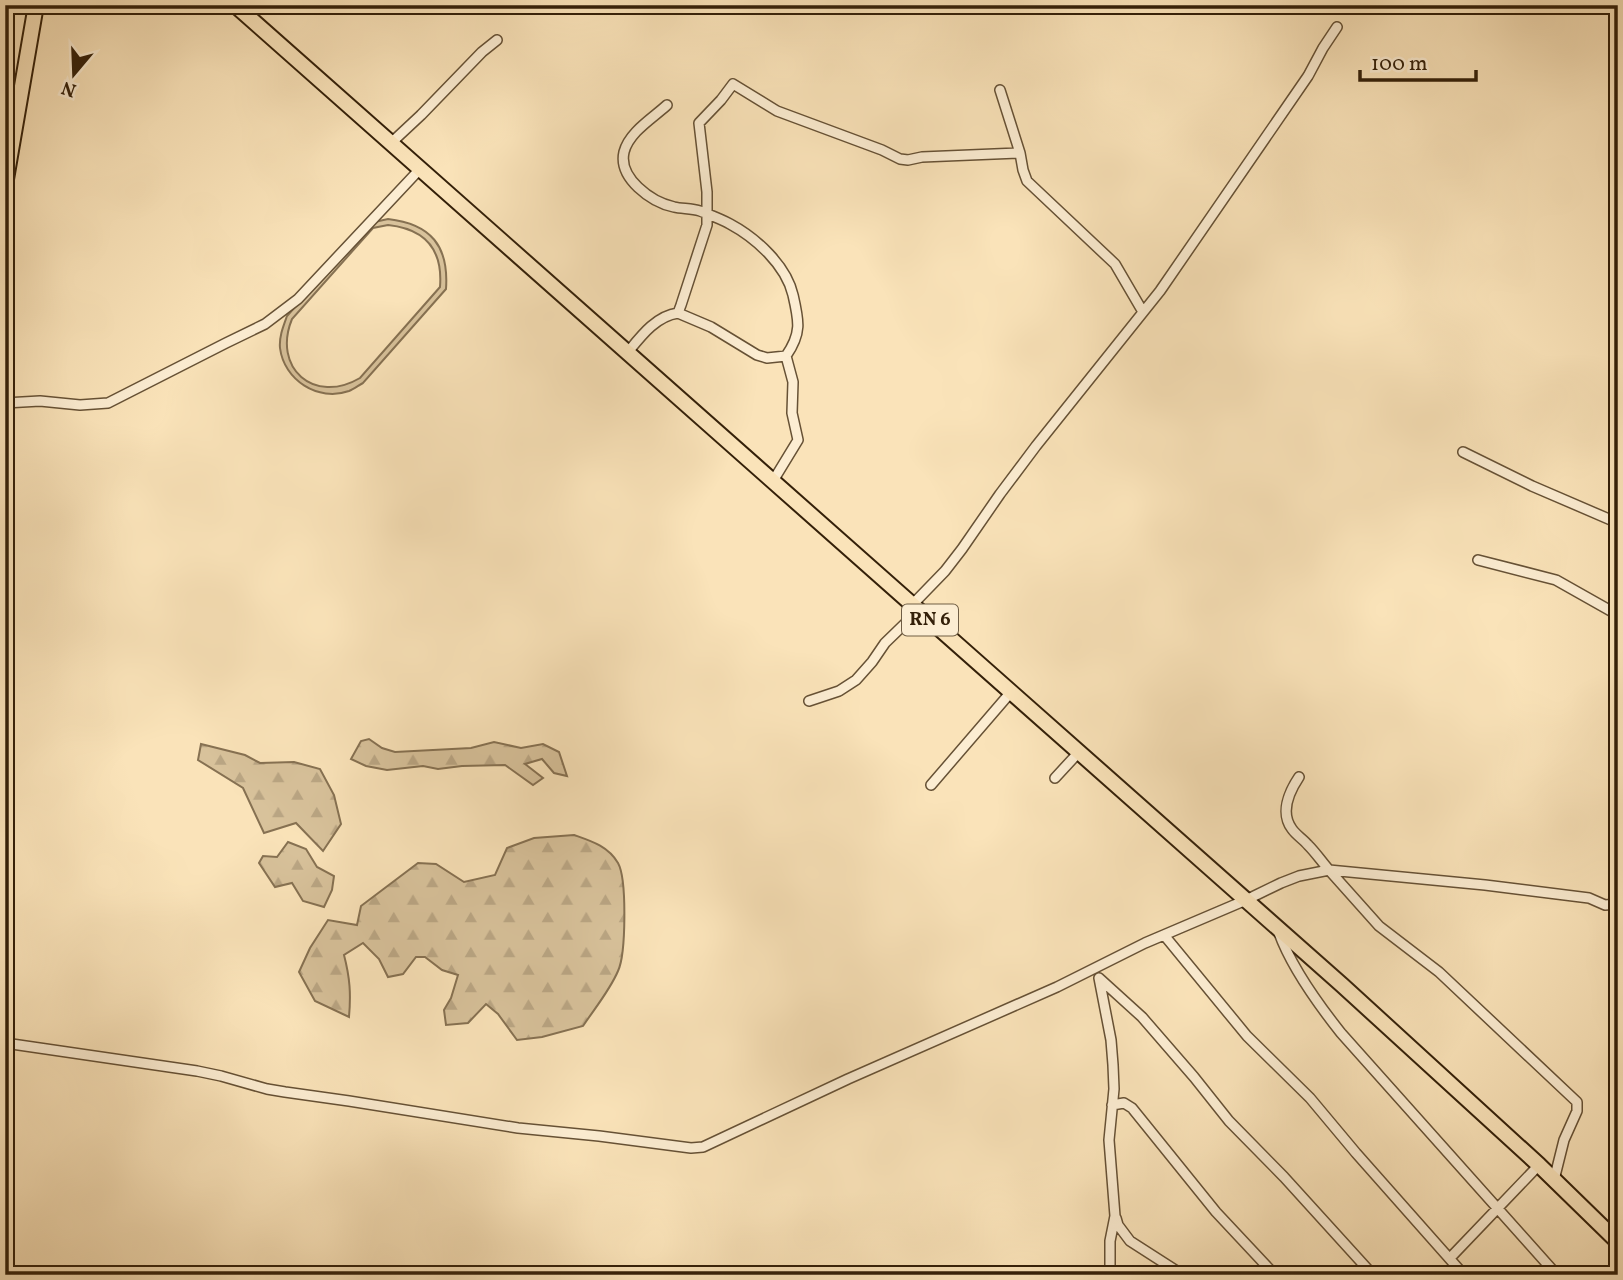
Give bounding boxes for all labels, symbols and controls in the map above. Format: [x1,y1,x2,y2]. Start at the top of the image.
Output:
north arrow [38,38,108,108]
scale bar [1360,38,1476,82]
text: 100 m [1371,50,1428,79]
text: N [58,74,80,103]
road number: RN 6 [902,604,958,636]

